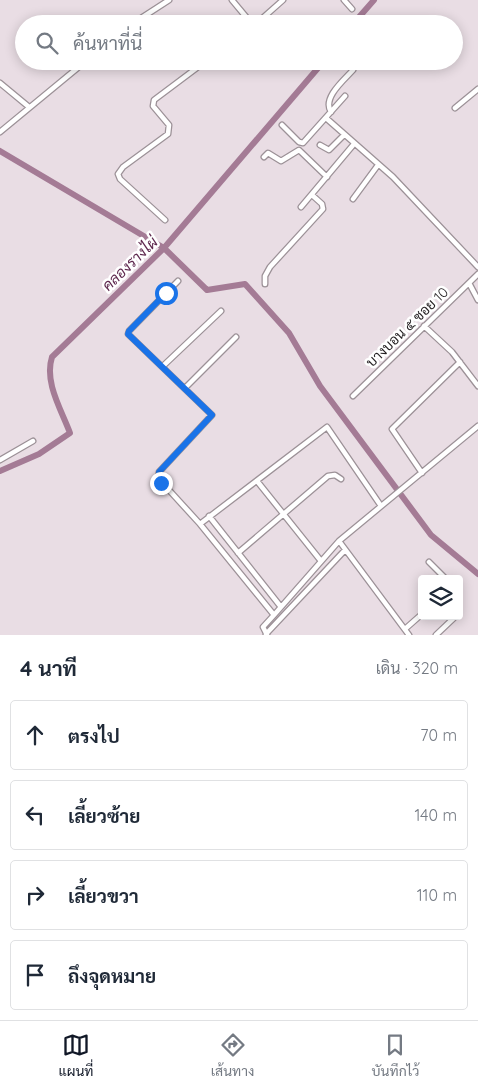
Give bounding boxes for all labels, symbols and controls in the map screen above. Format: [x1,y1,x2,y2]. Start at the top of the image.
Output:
search box [15,15,463,70]
icon: search [33,29,61,57]
text: ค้นหาที่นี่ [73,31,142,55]
water label: คลองรางไผ่ [98,232,162,295]
route start [155,282,178,305]
street label: บางบอน ๕ ซอย 10 [362,283,452,371]
route end [150,472,173,495]
map controls [418,575,463,620]
button: layers [418,575,463,620]
text: 4 นาที [20,655,77,681]
text: เดิน · 320 m [376,658,458,678]
icon: ahead [21,721,49,749]
text: ตรงไป [68,724,120,748]
text: 70 m [420,725,457,745]
icon: left [21,801,49,829]
text: เลี้ยวซ้าย [68,804,140,828]
text: 140 m [414,805,457,825]
icon: right [21,881,49,909]
text: เลี้ยวขวา [68,884,139,908]
text: 110 m [417,885,457,905]
icon: arrive [21,961,49,989]
text: ถึงจุดหมาย [68,964,156,988]
tab: แผนที่ [59,1031,94,1080]
tab: เส้นทาง [211,1031,254,1080]
tab: บันทึกไว้ [372,1031,419,1080]

